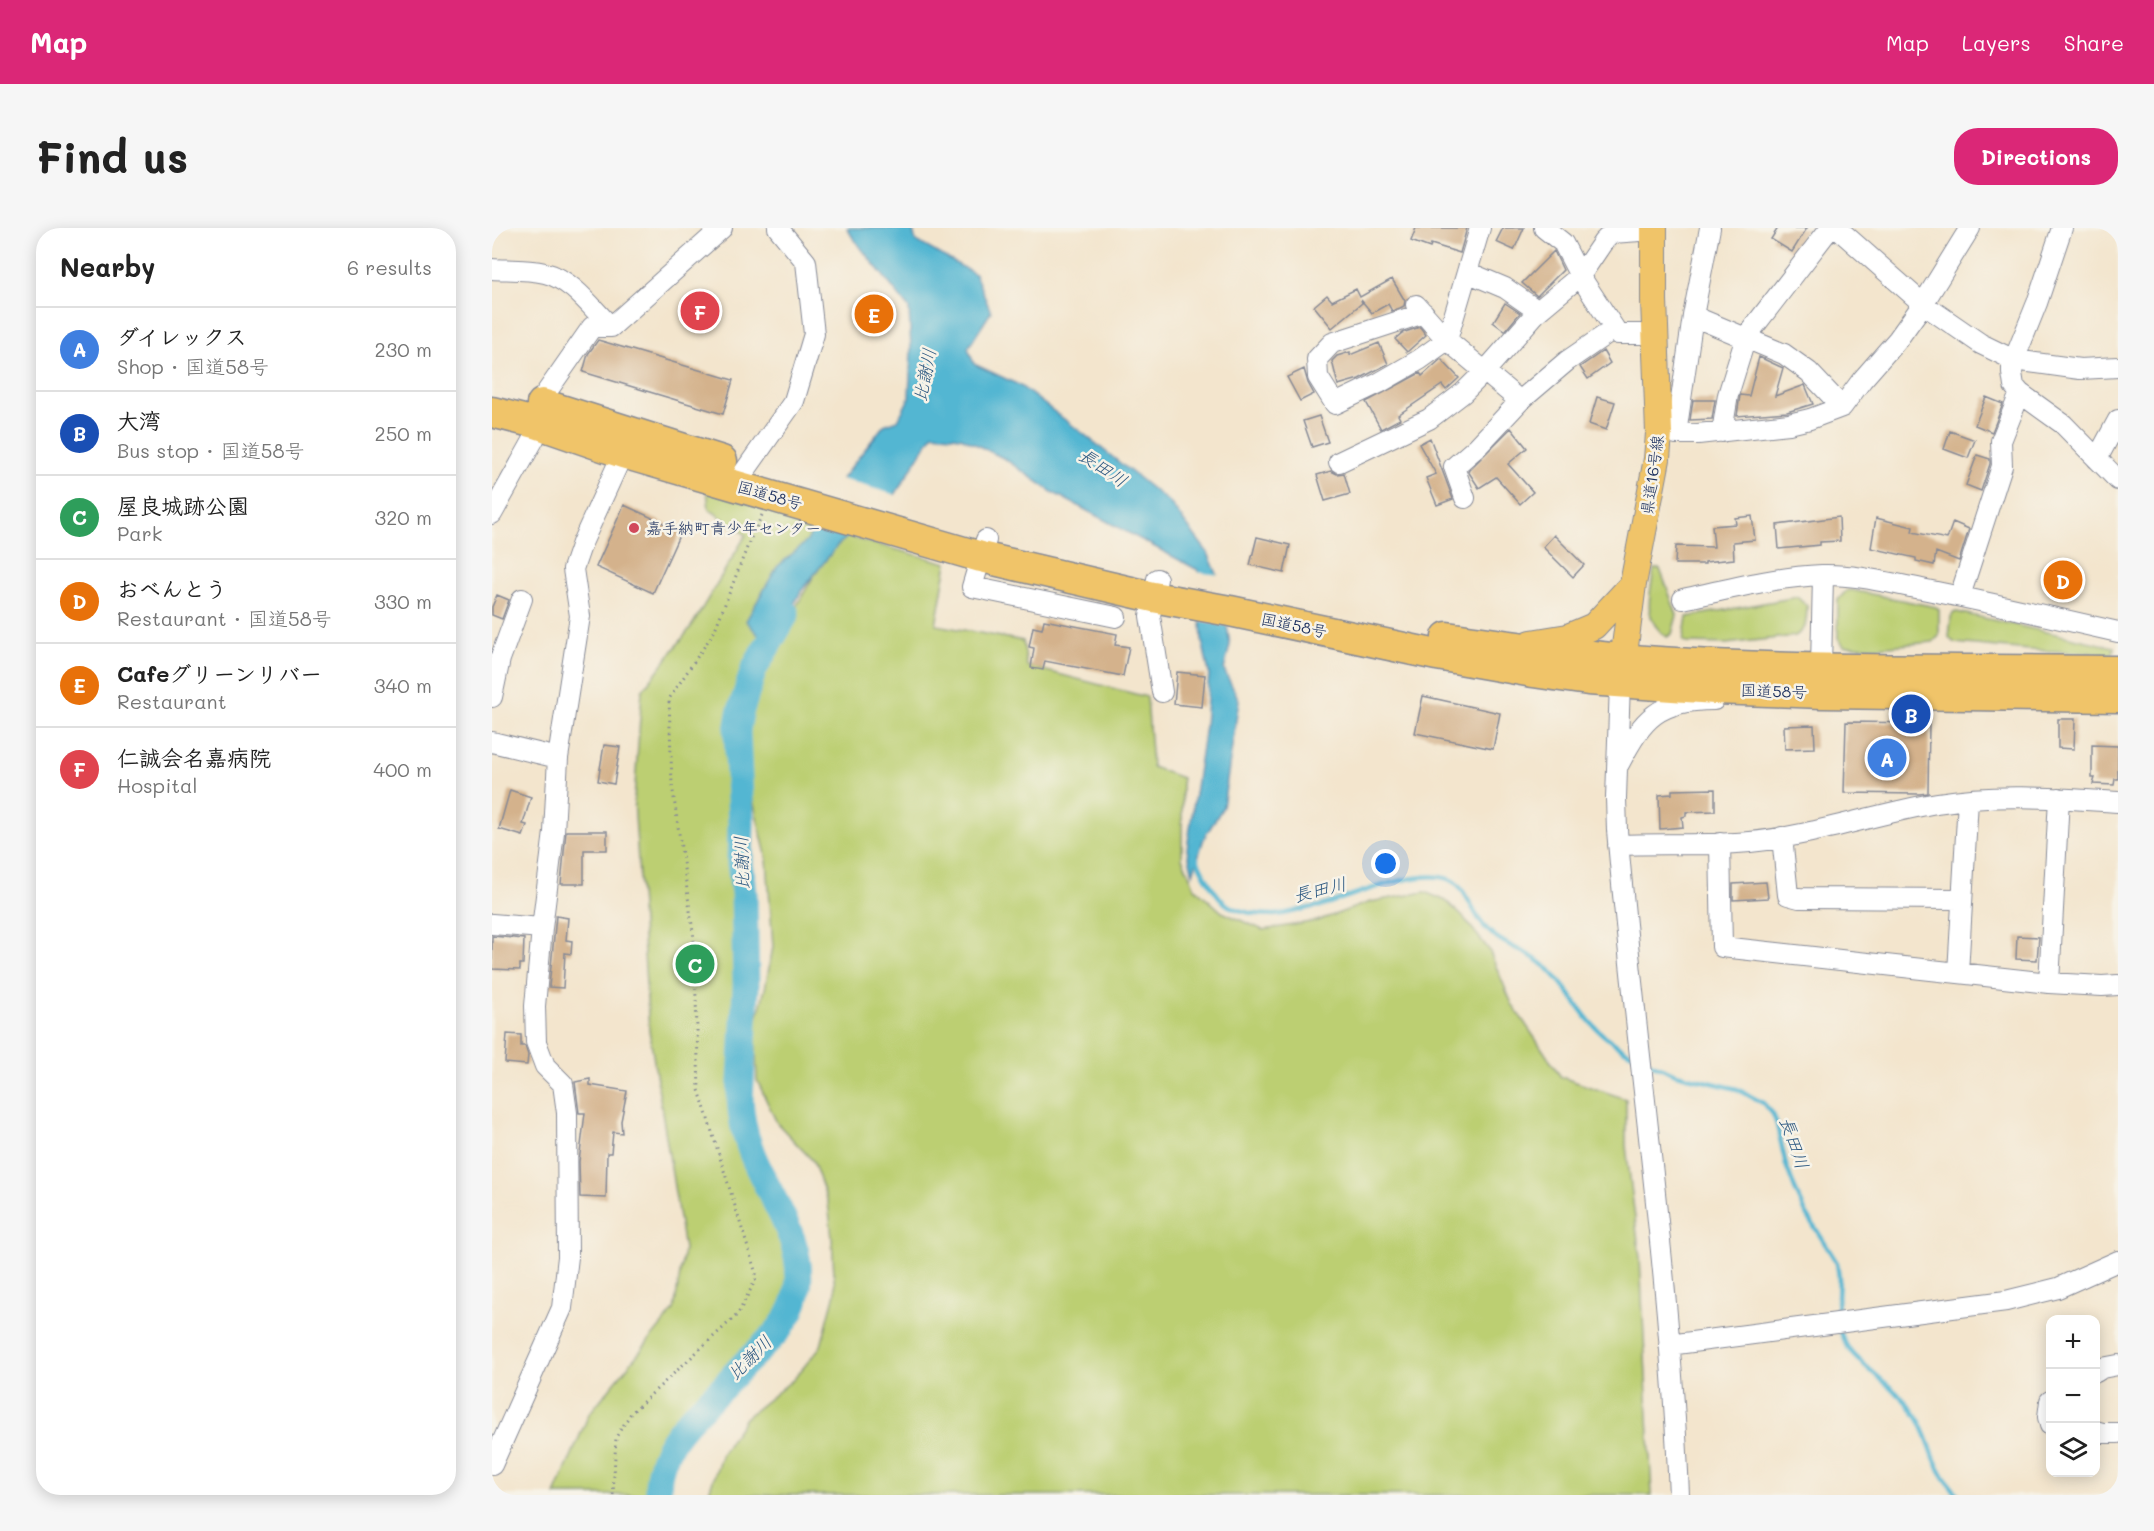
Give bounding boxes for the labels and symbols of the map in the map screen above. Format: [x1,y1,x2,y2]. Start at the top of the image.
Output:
pin: F [680,288,720,334]
pin: E [854,292,893,337]
water label: 比謝川 [907,346,941,404]
street label: 県道16号線 [1635,433,1668,516]
water label: 長田川 [1074,442,1133,492]
street label: 国道58号 [735,475,805,514]
place label: 嘉手納町青少年センター [646,517,821,538]
marker: 嘉手納町青少年センター [627,521,641,535]
pin: D [2044,558,2082,602]
street label: 国道58号 [1259,607,1329,642]
street label: 国道58号 [1740,679,1808,702]
pin: B [1892,692,1930,736]
pin: A [1868,736,1906,780]
water label: 比謝川 [728,836,754,890]
your location [1371,849,1400,878]
water label: 長田川 [1291,871,1349,907]
pin: C [676,942,714,986]
water label: 長田川 [1775,1113,1815,1172]
water label: 比謝川 [722,1330,777,1385]

